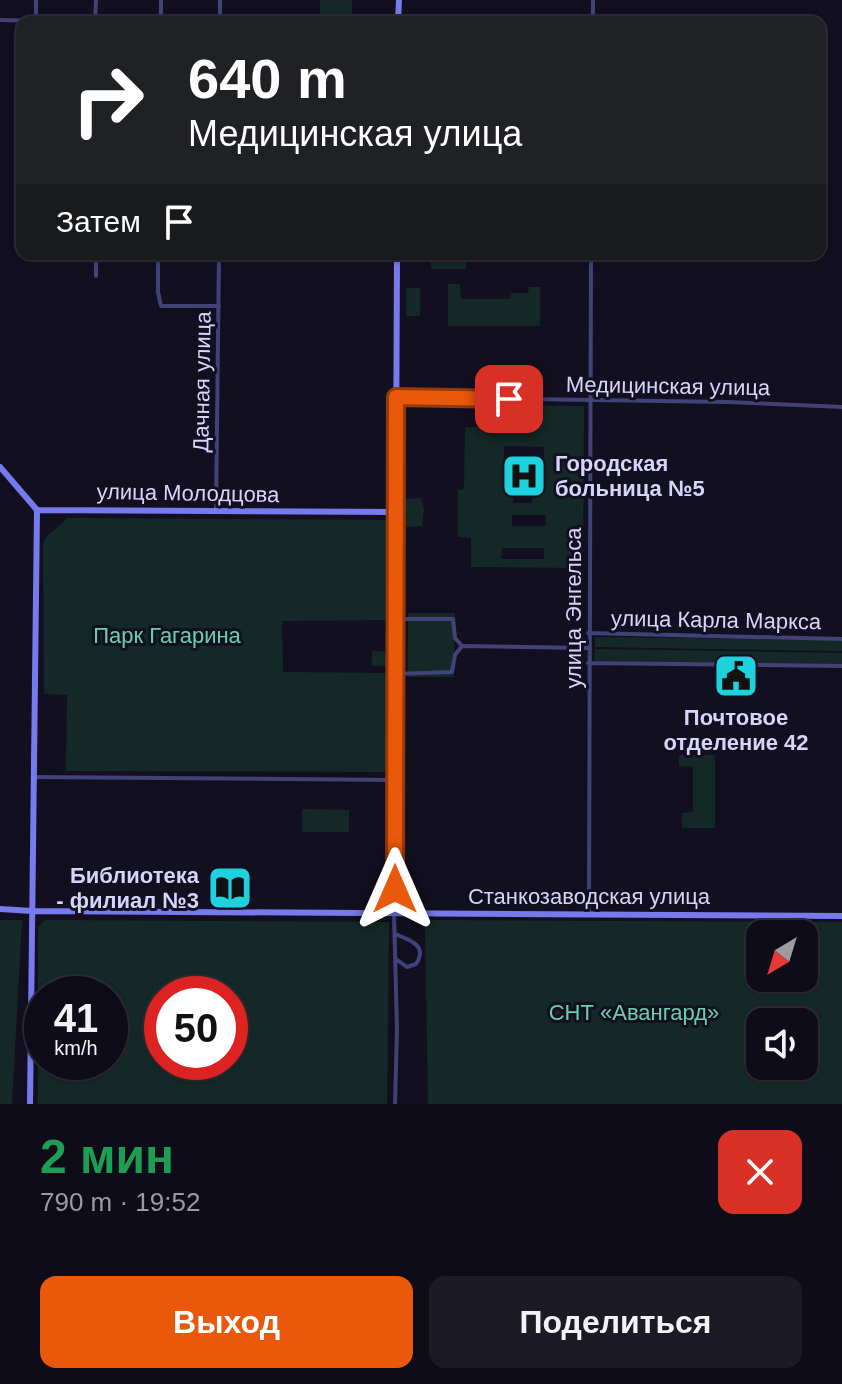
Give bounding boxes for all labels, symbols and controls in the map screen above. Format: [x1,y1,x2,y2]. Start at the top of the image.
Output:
text: 640 m [188,47,347,110]
icon: right [56,48,160,152]
text: Медицинская улица [188,113,522,154]
icon: arrive [157,200,201,244]
text: Затем [56,205,141,238]
street label: Дачная улица [188,311,216,453]
pin [475,365,543,433]
street label: Медицинская улица [566,372,771,400]
icon: arrive [487,377,531,421]
place label: Городская больница №5 [555,451,705,501]
hospital icon: Городская больница №5 [500,452,548,500]
street label: улица Молодцова [96,479,280,507]
street label: улица Энгельса [561,527,586,689]
street label: улица Карла Маркса [611,606,822,634]
park label: Парк Гагарина [93,623,242,648]
public building icon: Почтовое отделение 42 [712,652,760,700]
place label: Почтовое отделение 42 [663,705,809,755]
position arrow [353,847,437,931]
place label: Библиотека - филиал №3 [56,863,200,913]
library icon: Библиотека - филиал №3 [206,864,254,912]
street label: Станкозаводская улица [468,884,711,909]
north arrow [746,920,818,992]
map controls [746,920,818,1080]
speed limit sign: 50 [144,976,248,1080]
text: 41 [54,996,98,1040]
park label: СНТ «Авангард» [549,1000,719,1025]
button: sound [746,1008,818,1080]
text: km/h [54,1037,98,1059]
text: 2 мин [40,1130,174,1183]
button: close [718,1130,802,1214]
text: 790 m · 19:52 [40,1187,200,1217]
button: Выход [40,1276,413,1368]
button: Поделиться [429,1276,802,1368]

